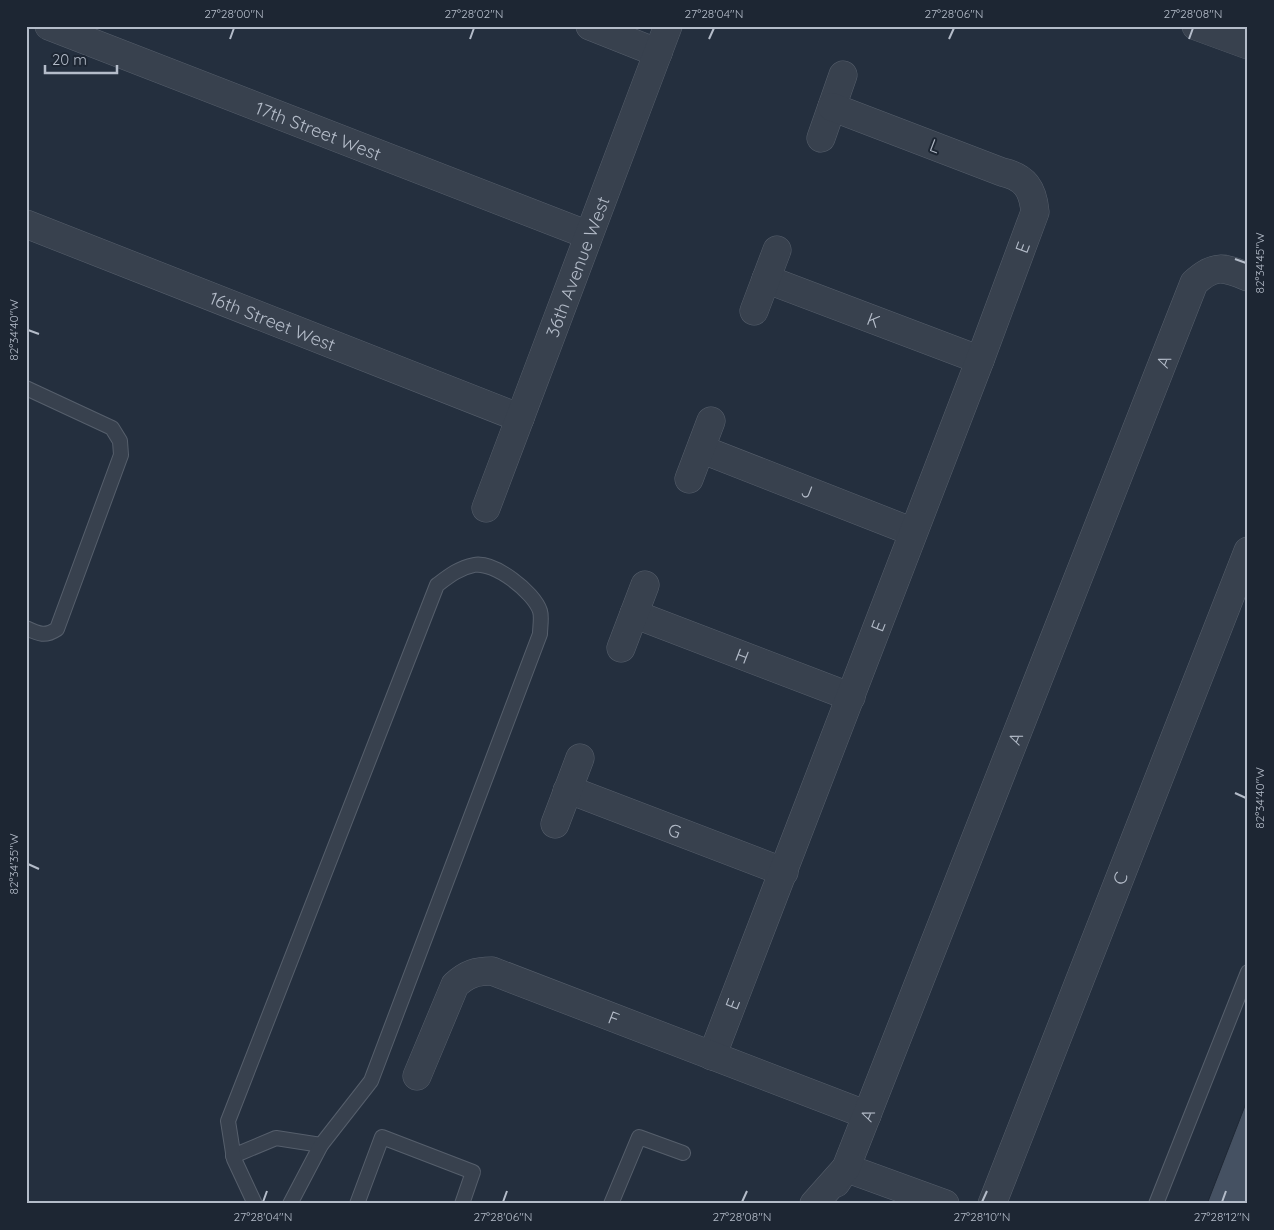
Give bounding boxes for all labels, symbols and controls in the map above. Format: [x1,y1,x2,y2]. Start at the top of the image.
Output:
text: 27°28'00"N [204,6,264,21]
text: 27°28'02"N [444,6,504,21]
text: 27°28'04"N [685,6,743,21]
text: 27°28'06"N [925,6,983,21]
text: 27°28'08"N [1164,6,1222,21]
scale bar [45,42,118,74]
text: 20 m [52,50,87,69]
street label: 17th Street West [252,96,385,165]
street label: L [926,134,944,159]
street label: 36th Avenue West [540,193,614,340]
text: 82°34'45"W [1252,232,1267,294]
street label: E [1009,239,1034,256]
street label: 16th Street West [206,286,339,356]
text: 82°34'40"W [6,299,21,361]
street label: K [864,307,883,333]
street label: A [1150,351,1176,371]
street label: J [798,478,816,503]
street label: E [865,617,890,635]
street label: H [732,642,753,668]
street label: A [1002,728,1028,748]
text: 82°34'40"W [1252,767,1267,829]
street label: G [665,817,685,843]
text: 82°34'35"W [6,833,21,895]
street label: C [1107,868,1133,888]
street label: E [720,995,745,1013]
street label: F [605,1005,623,1030]
street label: A [854,1105,880,1125]
text: 27°28'04"N [234,1209,292,1224]
text: 27°28'06"N [474,1209,532,1224]
text: 27°28'08"N [713,1209,771,1224]
text: 27°28'10"N [954,1209,1010,1224]
text: 27°28'12"N [1194,1209,1250,1224]

